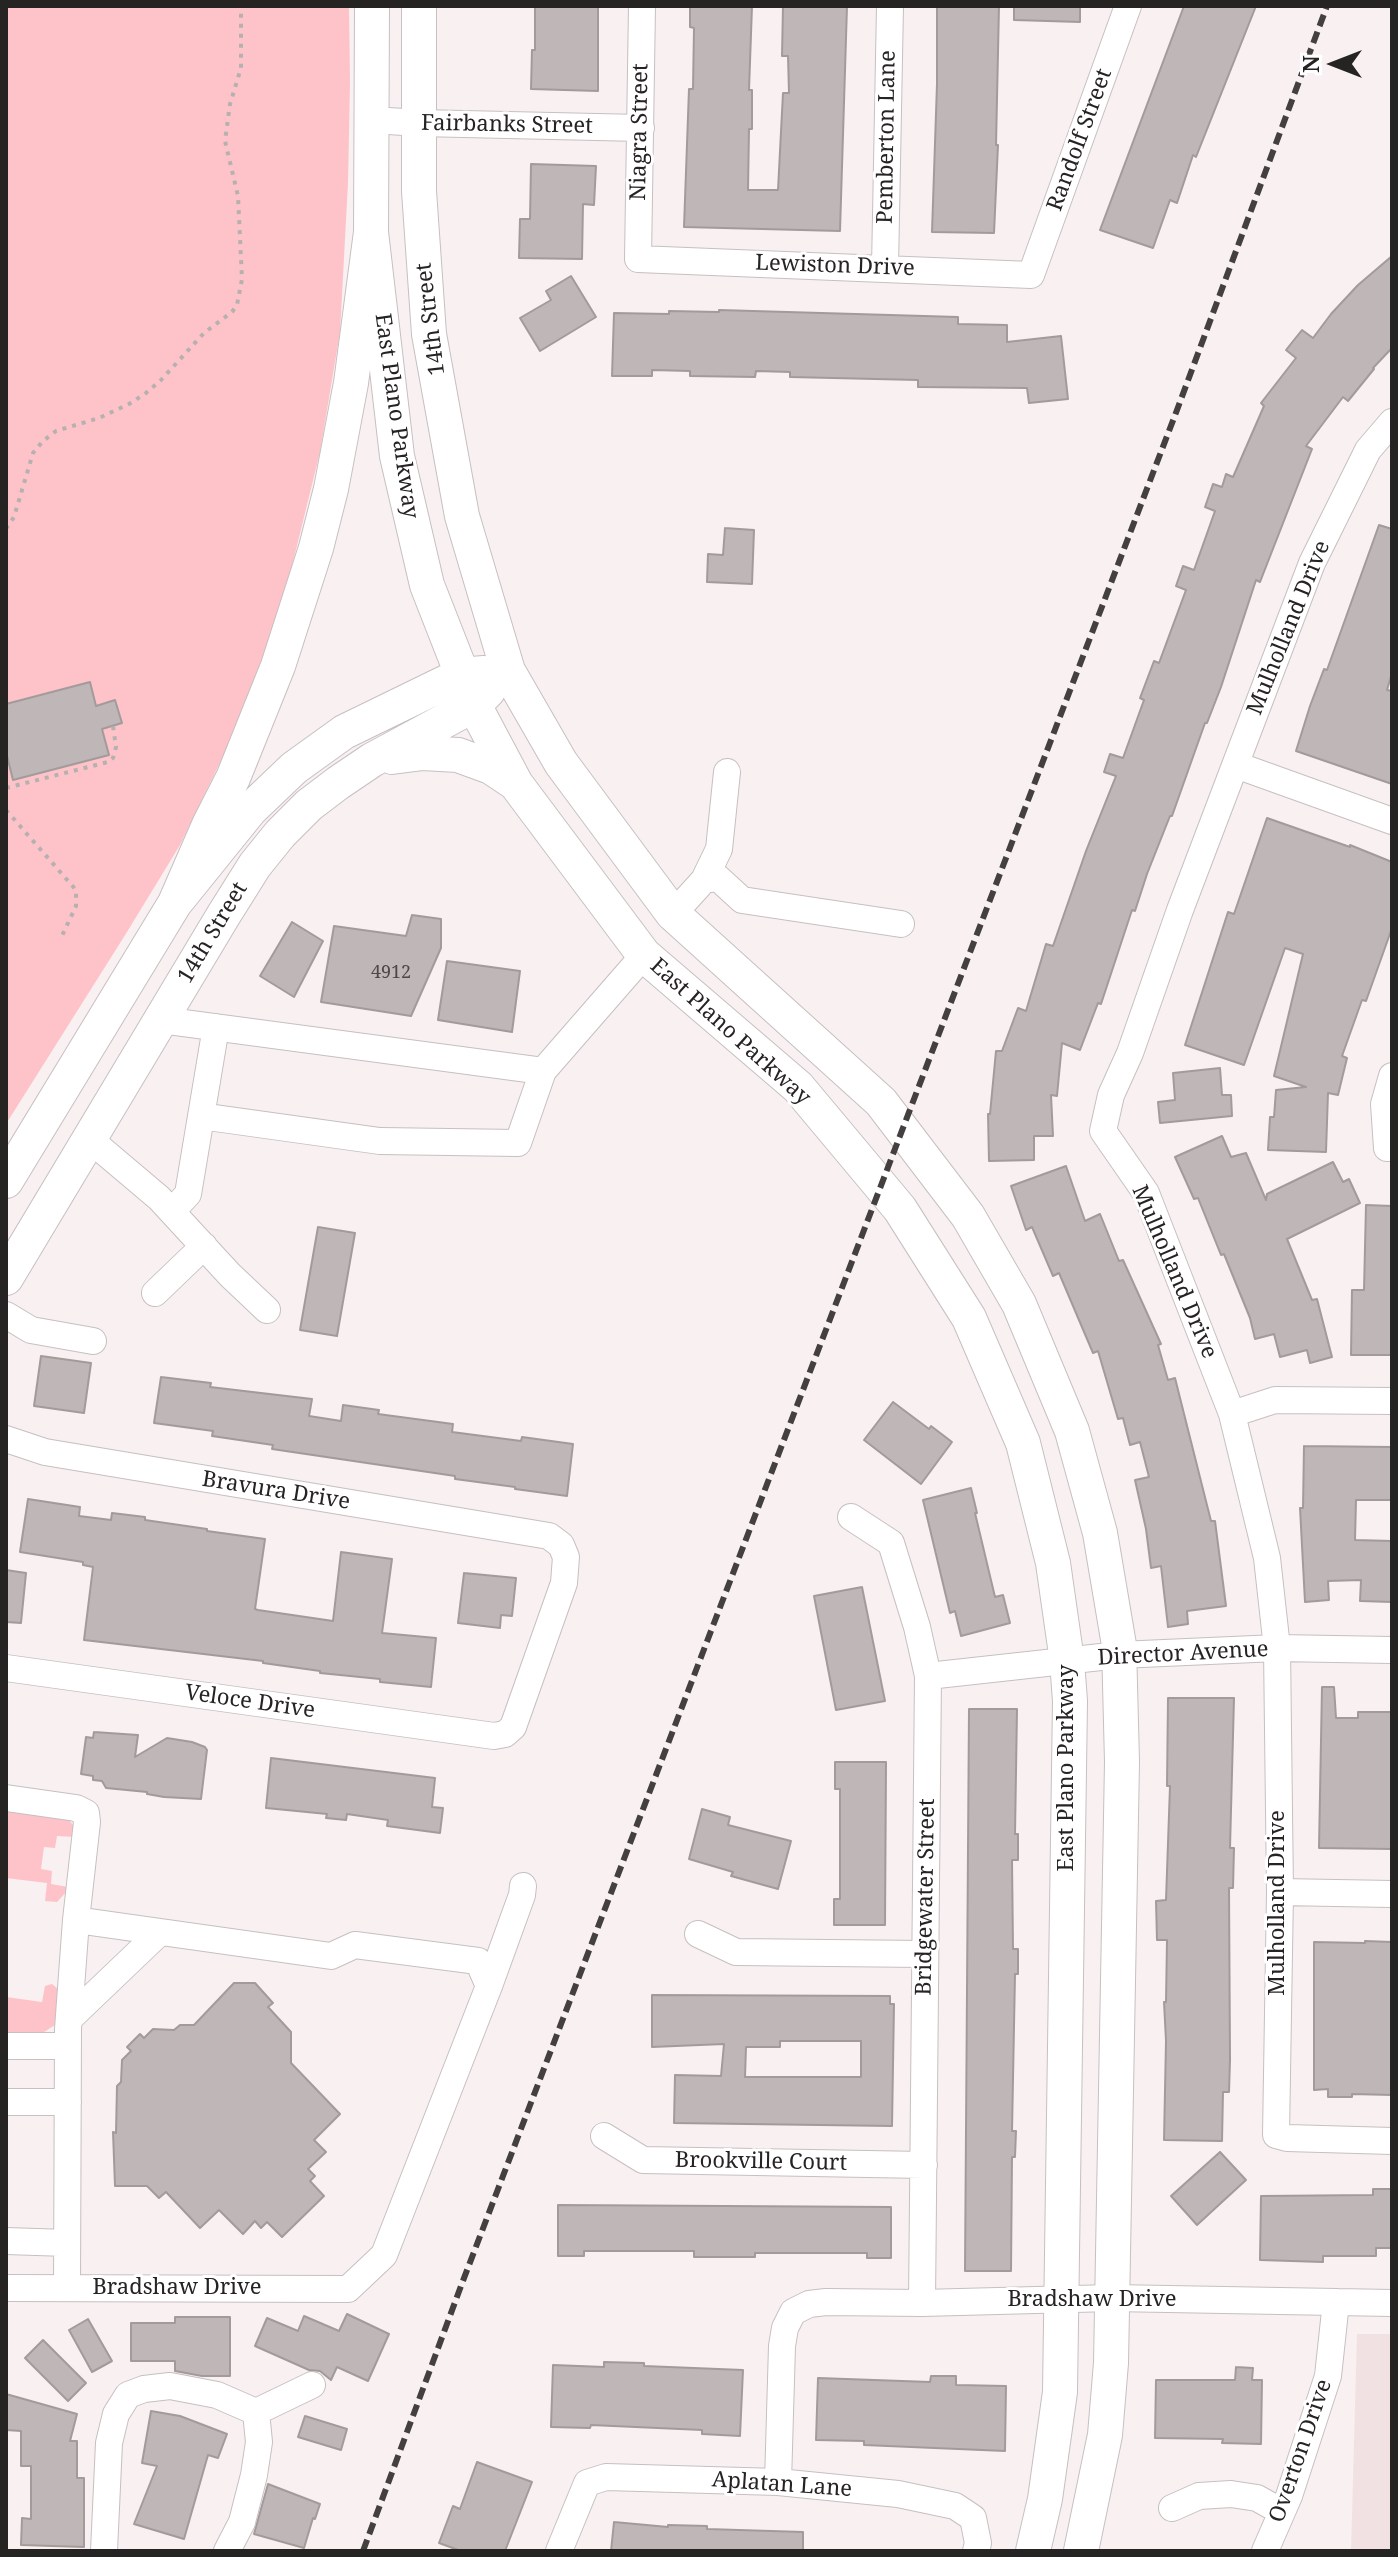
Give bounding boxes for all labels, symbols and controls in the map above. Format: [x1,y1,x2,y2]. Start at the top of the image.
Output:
north arrow [1294,24,1374,104]
street label: Pemberton Lane [872,50,902,224]
text: N [1295,55,1325,73]
street label: Niagra Street [626,63,654,201]
street label: Randolf Street [1042,65,1118,215]
street label: Fairbanks Street [421,110,593,140]
street label: Lewiston Drive [755,250,915,282]
street label: 14th Street [411,261,451,377]
street label: East Plano Parkway [369,312,423,520]
street label: Mulholland Drive [1242,537,1336,719]
street label: 14th Street [172,878,254,988]
street label: East Plano Parkway [644,953,816,1111]
house number: 4912 [371,962,411,984]
street label: Mulholland Drive [1126,1181,1222,1363]
street label: Bravura Drive [200,1466,352,1516]
street label: Director Avenue [1097,1636,1269,1672]
street label: East Plano Parkway [1054,1665,1080,1871]
street label: Veloce Drive [183,1680,317,1724]
street label: Bridgewater Street [911,1798,941,1996]
street label: Mulholland Drive [1265,1810,1291,1996]
street label: Brookville Court [675,2147,847,2177]
street label: Bradshaw Drive [92,2275,262,2301]
street label: Bradshaw Drive [1007,2287,1177,2313]
street label: Overton Drive [1264,2376,1338,2526]
street label: Aplatan Lane [711,2467,853,2503]

